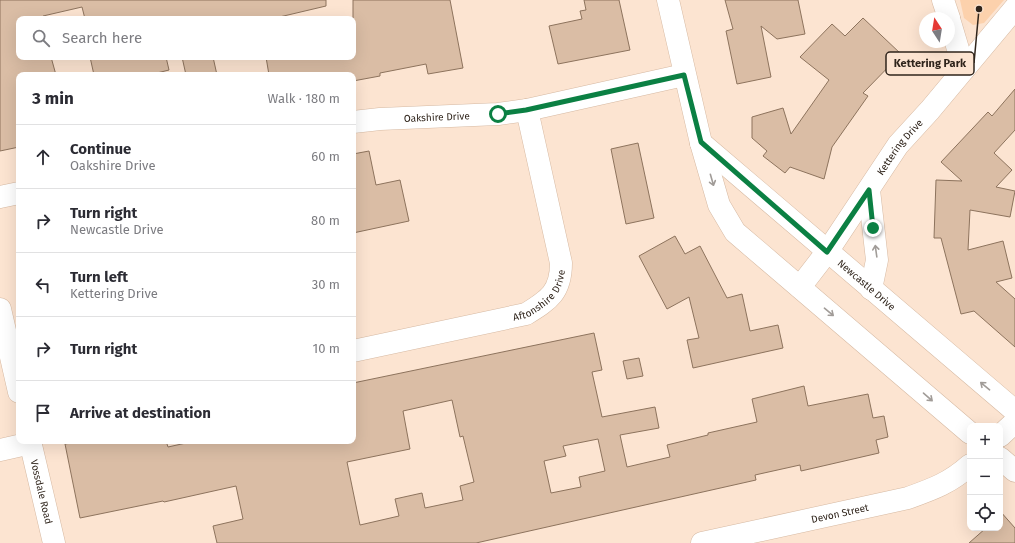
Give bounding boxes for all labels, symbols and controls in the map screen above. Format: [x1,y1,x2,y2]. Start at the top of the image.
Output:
north arrow [919,12,955,48]
search box [16,16,356,60]
icon: search [30,27,52,49]
text: Search here [62,29,142,47]
callout: Kettering Park [886,52,974,75]
text: Kettering Park [894,57,967,70]
text: 3 min [32,88,74,109]
text: Walk · 180 m [268,91,340,106]
route start [489,105,507,123]
street label: Oakshire Drive [404,110,470,125]
street label: Kettering Drive [875,117,926,178]
text: Continue [70,140,131,158]
icon: ahead [32,146,54,168]
text: 60 m [311,149,340,164]
text: Oakshire Drive [70,158,156,173]
one-way arrow [709,173,716,186]
text: Turn right [70,204,137,222]
icon: right [32,210,54,232]
text: 80 m [311,213,340,228]
route end [864,219,882,237]
text: Newcastle Drive [70,222,164,237]
one-way arrow [872,245,880,258]
street label: Newcastle Drive [835,257,898,313]
text: Turn left [70,268,128,286]
street label: Aftonshire Drive [512,269,568,324]
icon: left [32,274,54,296]
text: 30 m [312,277,340,292]
text: Kettering Drive [70,286,158,301]
one-way arrow [824,308,835,317]
icon: right [32,338,54,360]
text: Turn right [70,340,137,358]
text: 10 m [313,341,340,356]
one-way arrow [980,381,991,390]
one-way arrow [923,392,934,401]
icon: arrive [32,402,54,424]
text: Arrive at destination [70,404,211,422]
map controls [967,423,1003,531]
button: + [967,423,1003,459]
street label: Vossdale Road [28,458,54,525]
button: − [967,459,1003,495]
button: locate [967,495,1003,531]
street label: Devon Street [810,502,870,526]

